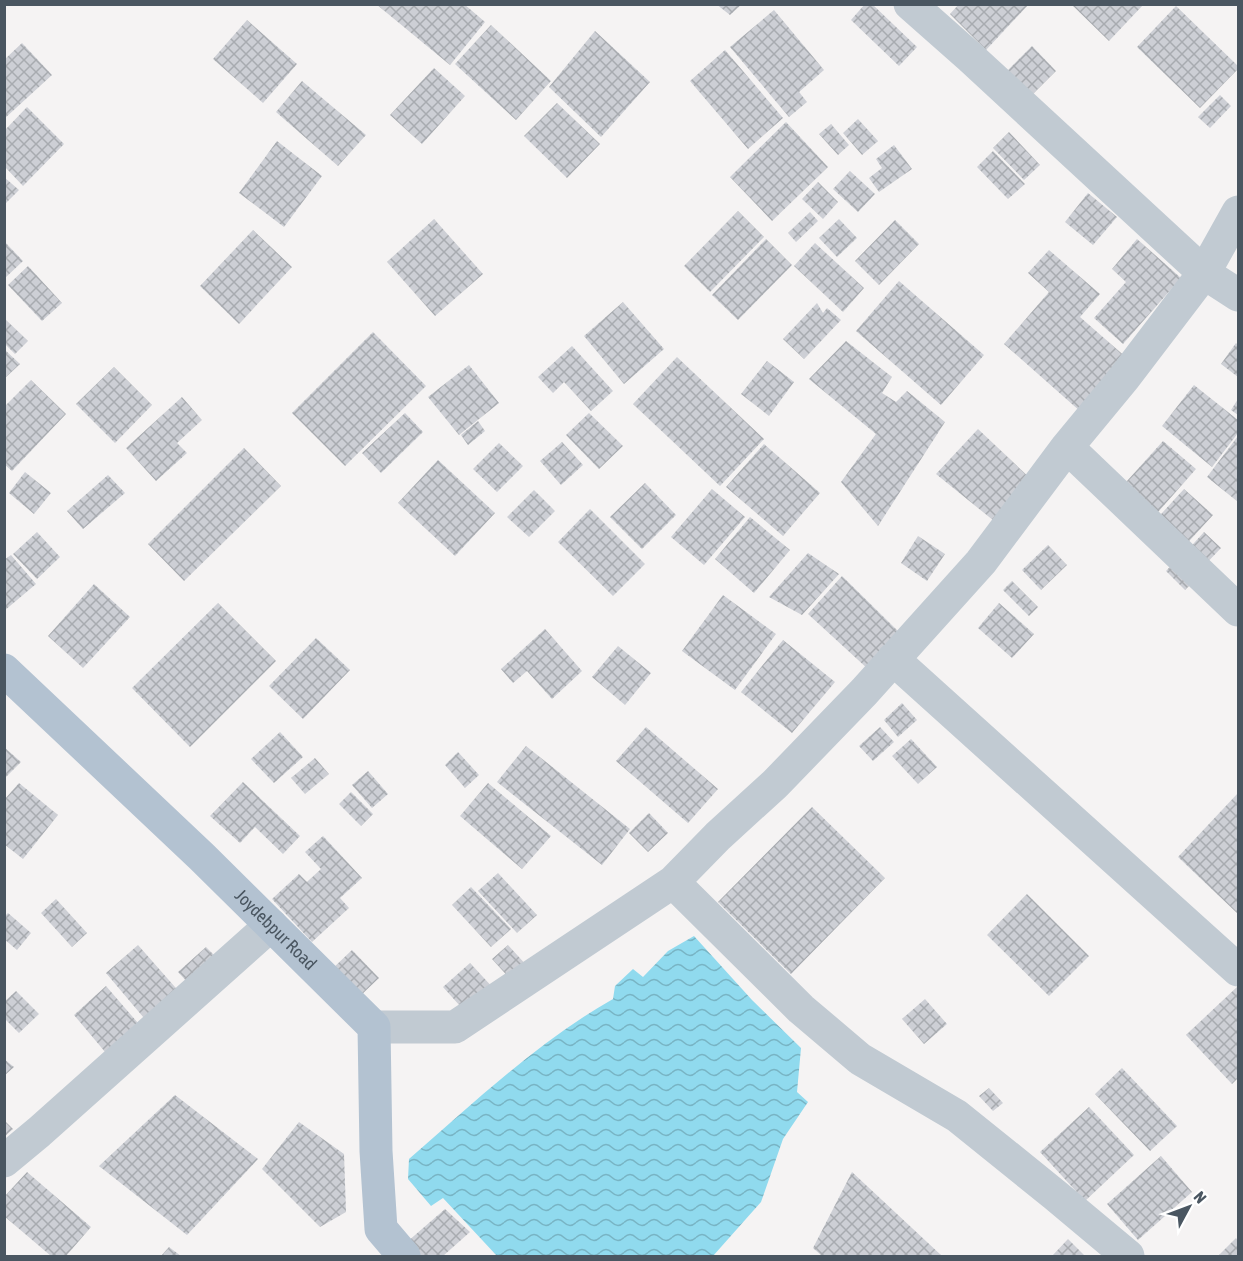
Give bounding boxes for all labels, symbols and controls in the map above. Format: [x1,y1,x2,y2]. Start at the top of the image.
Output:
street label: Joydebpur Road [231,885,321,974]
north arrow [1159,1177,1219,1237]
text: N [1190,1188,1210,1207]

